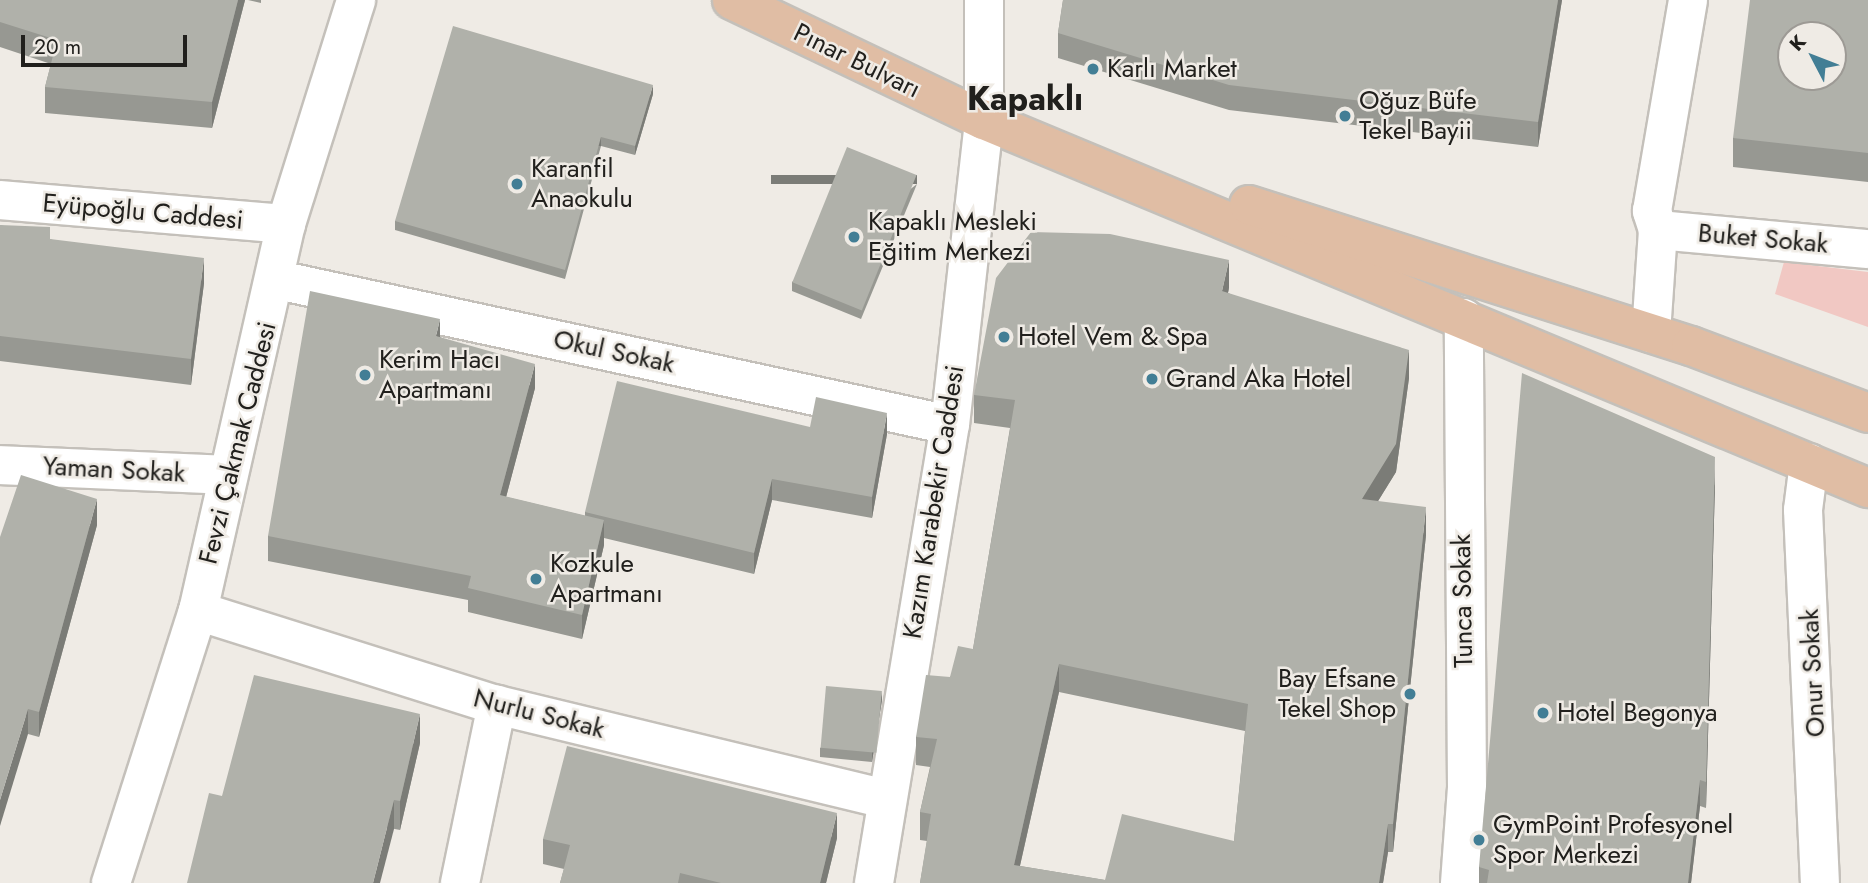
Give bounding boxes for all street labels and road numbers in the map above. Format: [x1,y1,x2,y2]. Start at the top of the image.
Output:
street label: Pınar Bulvarı [789,17,925,105]
street label: Eyüpoğlu Caddesi [41,188,245,236]
street label: Buket Sokak [1697,218,1829,260]
street label: Fevzi Çakmak Caddesi [193,319,283,567]
street label: Okul Sokak [551,324,677,380]
street label: Kazım Karabekir Caddesi [897,363,971,641]
street label: Yaman Sokak [42,451,186,489]
street label: Tunca Sokak [1446,534,1480,668]
street label: Onur Sokak [1794,608,1832,738]
street label: Nurlu Sokak [470,683,608,745]

